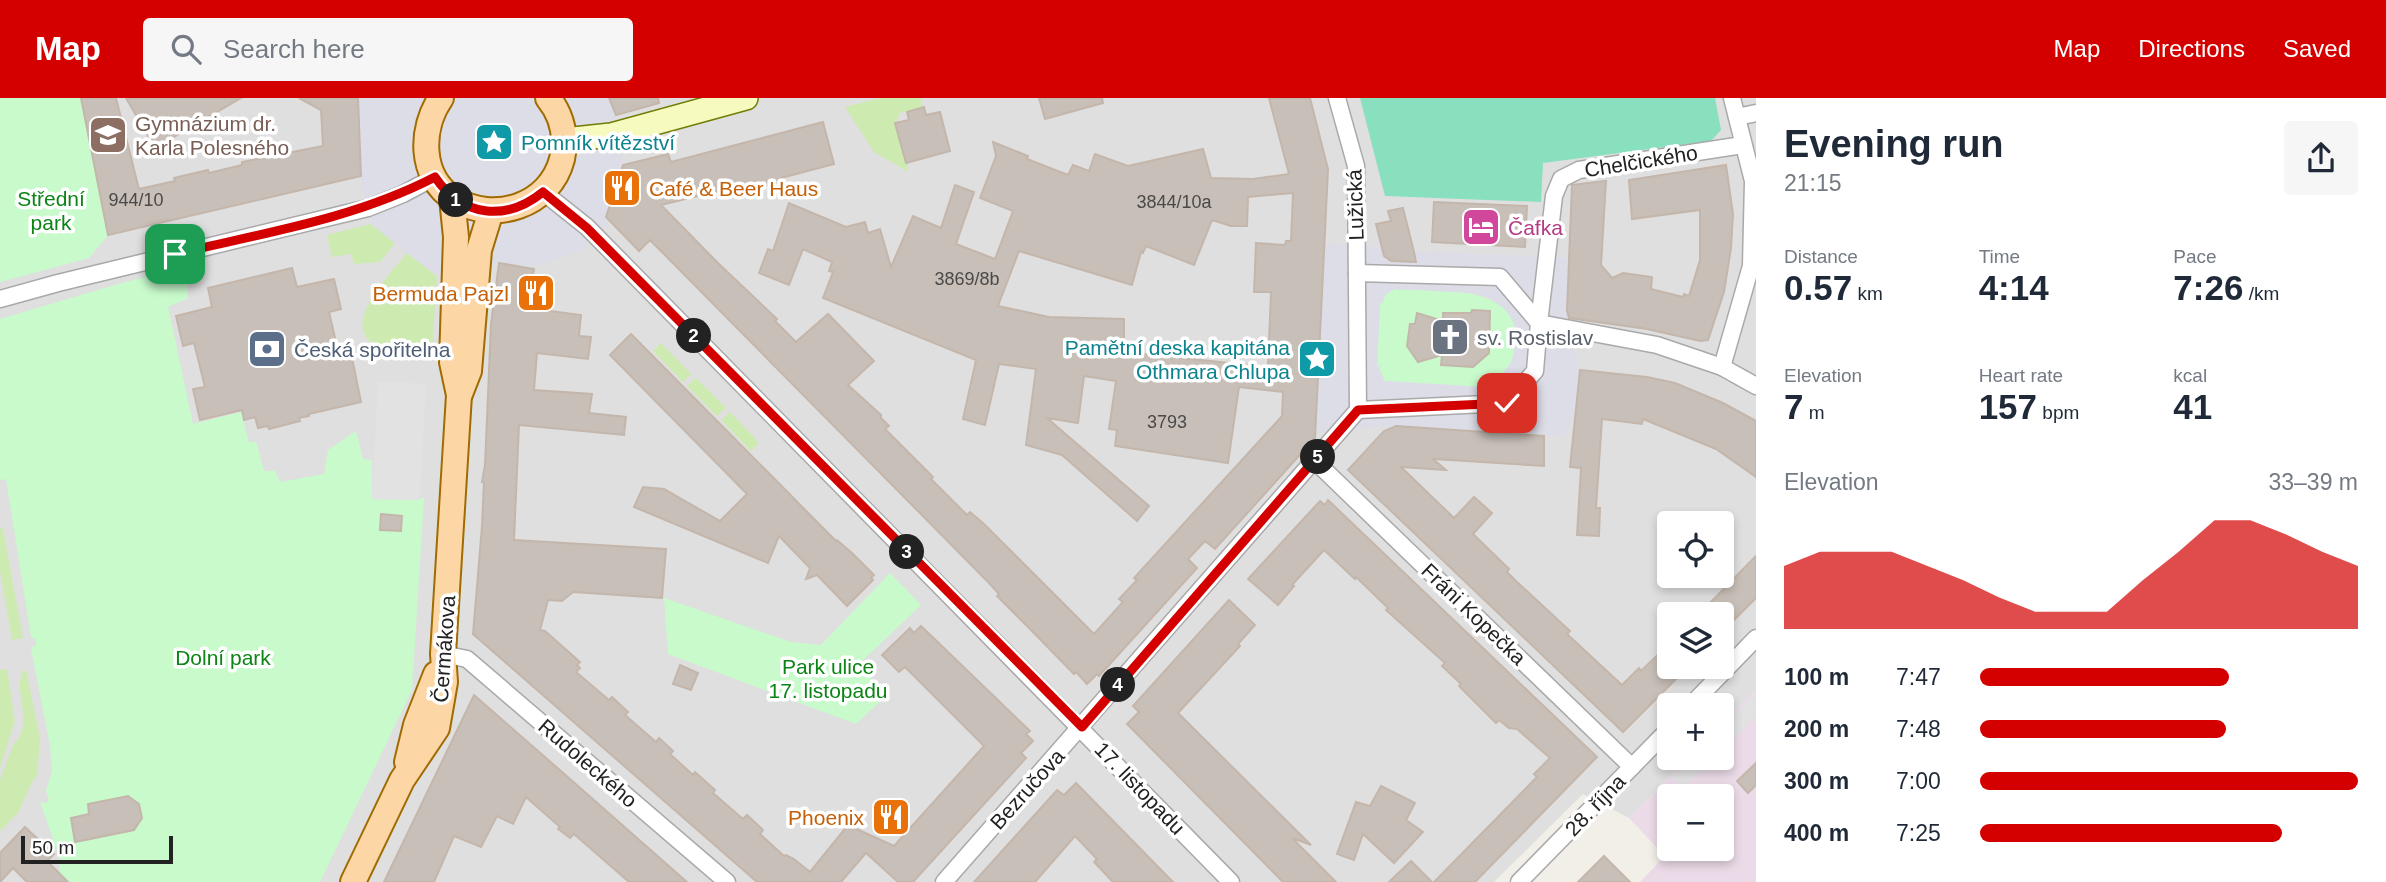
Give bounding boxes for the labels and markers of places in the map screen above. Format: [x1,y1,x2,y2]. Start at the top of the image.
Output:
place label: Gymnázium dr. Karla Polesného [135,112,289,159]
school or university icon: Gymnázium dr. Karla Polesného [87,114,129,156]
place icon: Pomník vítězství [473,121,515,163]
place label: Pomník vítězství [521,131,675,154]
restaurant icon: Café & Beer Haus [601,167,643,209]
place label: Café & Beer Haus [649,177,818,200]
pin: 1 [438,182,474,217]
hotel icon: Čafka [1460,206,1502,248]
place label: Čafka [1508,216,1563,239]
pin [145,224,205,284]
restaurant icon: Bermuda Pajzl [515,272,557,314]
place label: Bermuda Pajzl [372,282,509,305]
church icon: sv. Rostislav [1429,316,1471,358]
pin: 2 [676,318,712,354]
place label: sv. Rostislav [1477,326,1594,349]
bank icon: Česká spořitelna [246,328,288,370]
place label: Pamětní deska kapitána Othmara Chlupa [1065,336,1290,383]
place label: Česká spořitelna [294,338,451,361]
place icon: Pamětní deska kapitána Othmara Chlupa [1296,338,1338,380]
pin [1477,373,1537,433]
pin: 5 [1300,440,1336,474]
pin: 3 [890,534,925,570]
pin: 4 [1100,668,1136,702]
restaurant icon: Phoenix [870,796,912,838]
place label: Phoenix [788,806,864,829]

